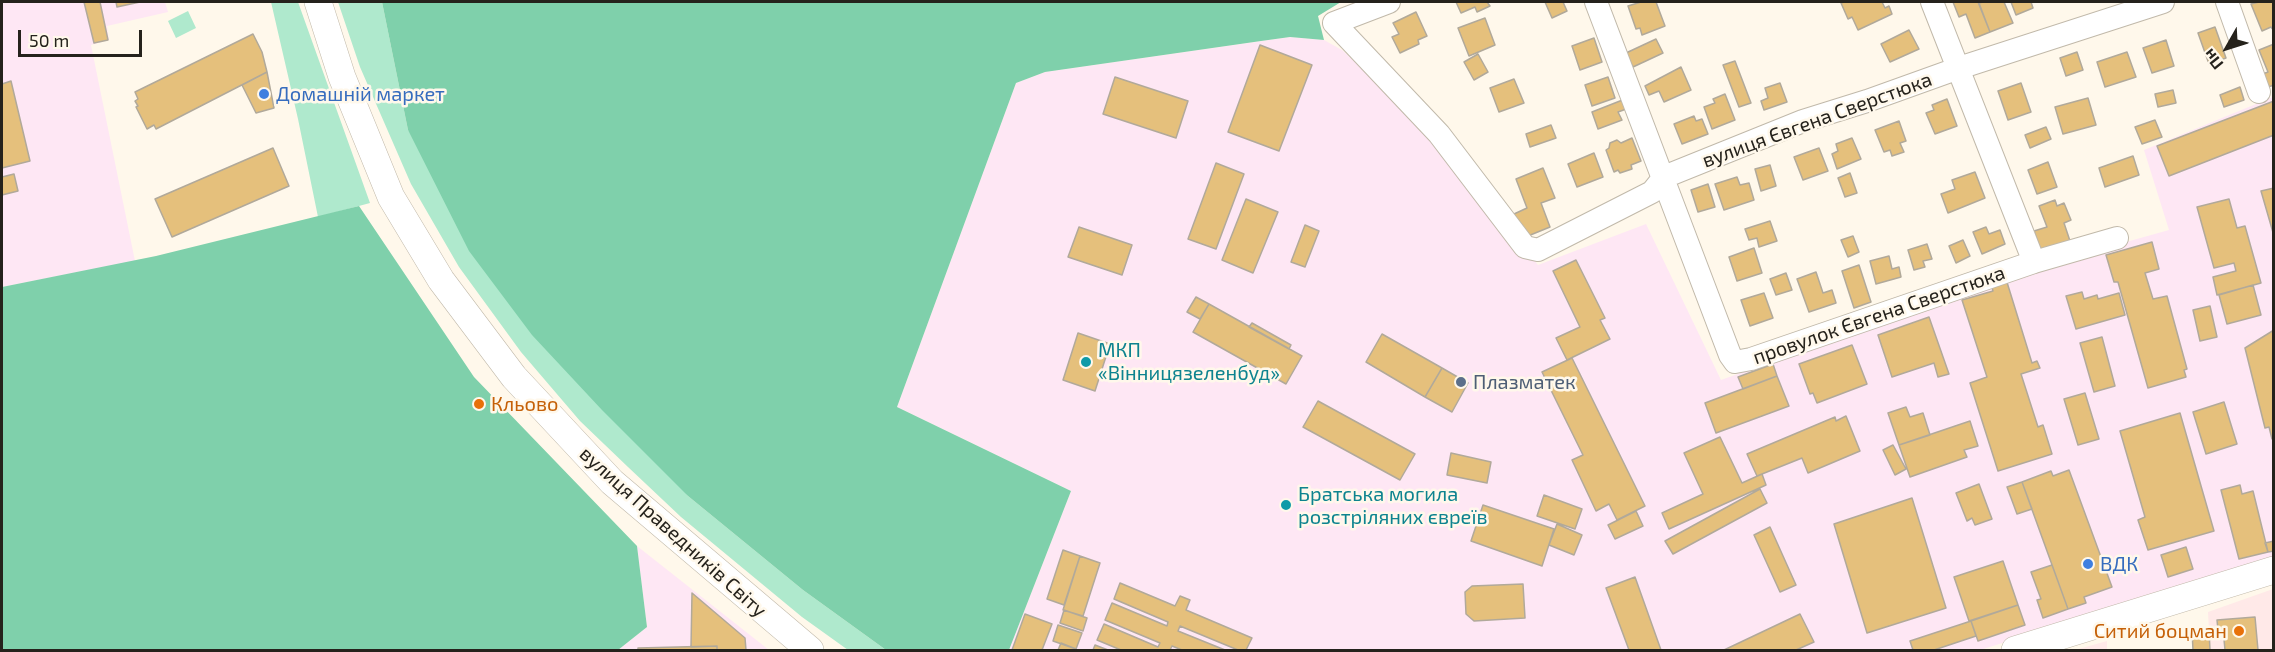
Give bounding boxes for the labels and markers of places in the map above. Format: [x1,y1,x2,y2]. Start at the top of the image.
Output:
place label: Домашній маркет [276,82,445,106]
marker: Домашній маркет [257,87,271,101]
place label: МКП «Вінницязеленбуд» [1098,338,1280,385]
marker: МКП «Вінницязеленбуд» [1079,355,1093,369]
place label: Плазматек [1473,370,1576,394]
marker: Плазматек [1454,375,1468,389]
place label: Кльово [491,392,558,416]
marker: Кльово [472,397,486,411]
place label: Братська могила розстріляних євреїв [1298,482,1488,529]
marker: Братська могила розстріляних євреїв [1279,498,1293,512]
place label: ВДК [2100,552,2138,576]
marker: ВДК [2081,557,2095,571]
place label: Ситий боцман [2094,619,2227,643]
marker: Ситий боцман [2232,624,2246,638]

